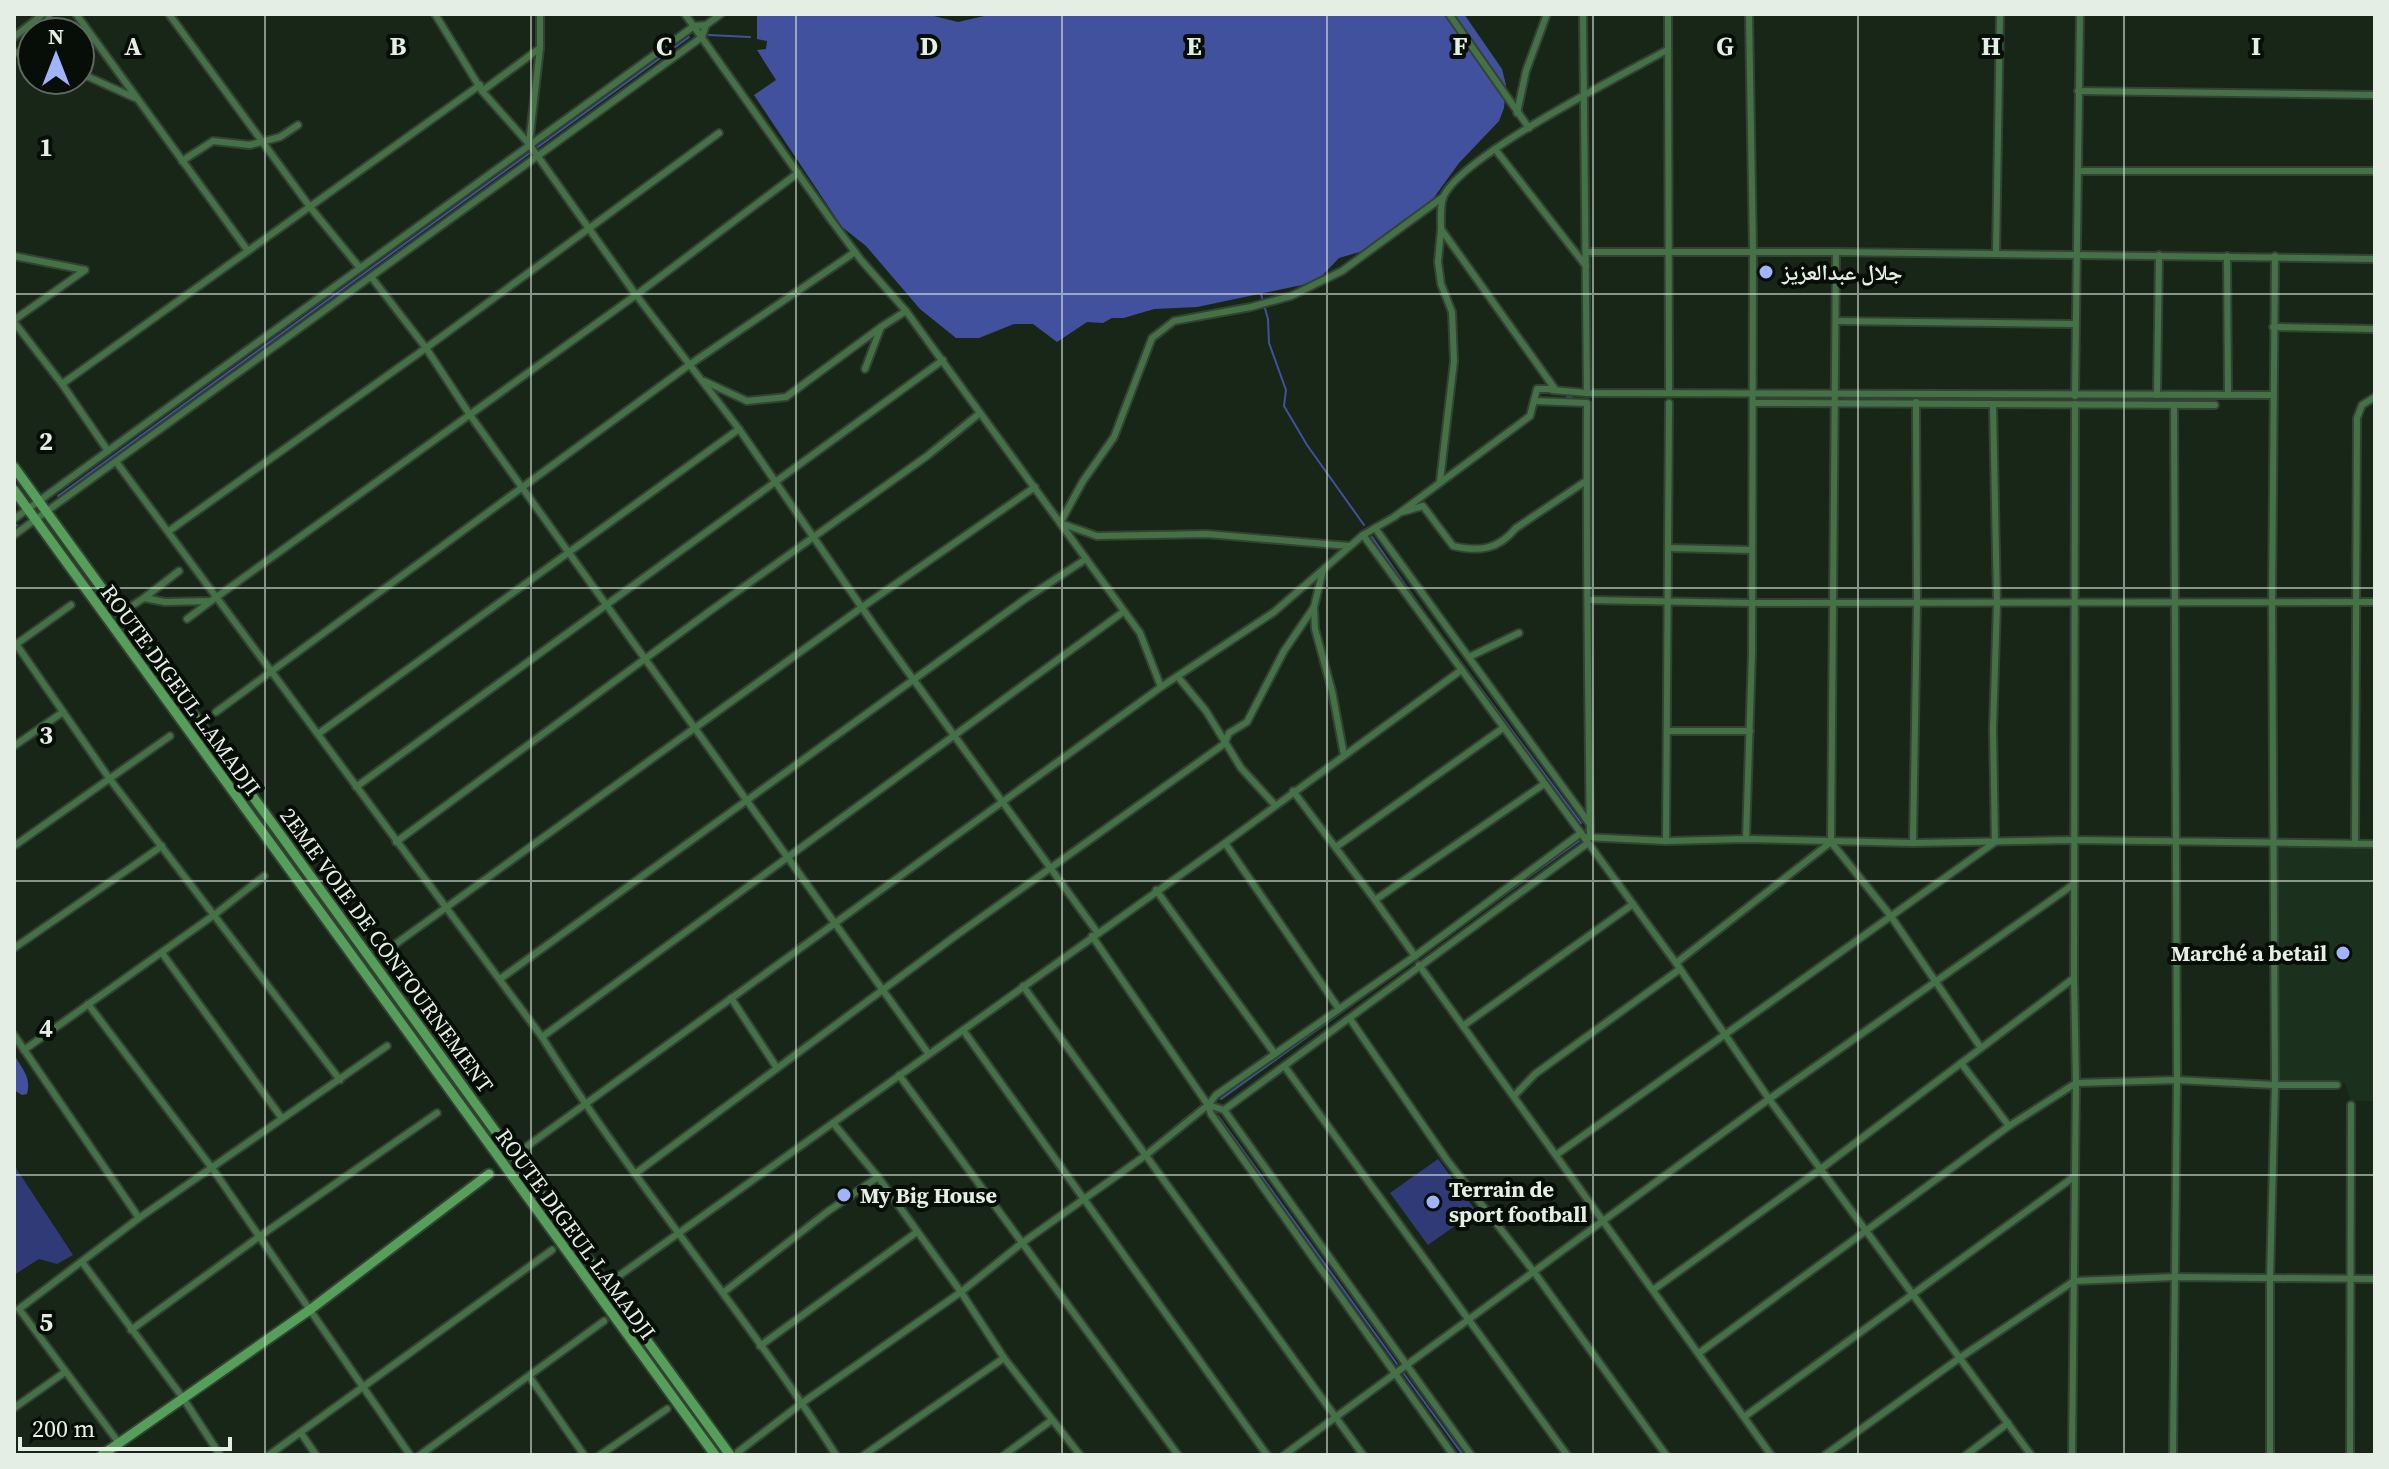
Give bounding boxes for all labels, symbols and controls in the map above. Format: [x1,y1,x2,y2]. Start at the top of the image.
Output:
north arrow [16,16,96,96]
text: N [48,21,64,51]
text: A [124,28,142,64]
text: B [390,28,407,64]
text: C [656,28,672,64]
text: D [920,28,938,64]
text: E [1186,28,1202,64]
text: F [1452,28,1468,64]
text: G [1716,28,1734,64]
text: H [1981,28,2001,64]
text: I [2251,28,2261,64]
text: 1 [39,129,53,165]
place label: جلال عبدالعزيز [1781,257,1903,287]
marker: جلال عبدالعزيز [1757,263,1775,281]
text: 2 [39,423,53,459]
street label: ROUTE DIGEUL LAMADJI [94,578,268,802]
text: 3 [39,717,53,753]
street label: 2EME VOIE DE CONTOURNEMENT [273,801,501,1099]
place label: Marché a betail [2171,938,2327,968]
marker: Marché a betail [2334,944,2352,962]
text: 4 [39,1010,53,1046]
street label: ROUTE DIGEUL LAMADJI [489,1122,663,1346]
place label: Terrain de sport football [1449,1174,1587,1229]
place label: My Big House [860,1180,997,1210]
marker: My Big House [835,1186,853,1204]
marker: Terrain de sport football [1424,1193,1442,1211]
text: 5 [39,1304,53,1340]
scale bar [20,1401,230,1451]
text: 200 m [32,1412,95,1445]

